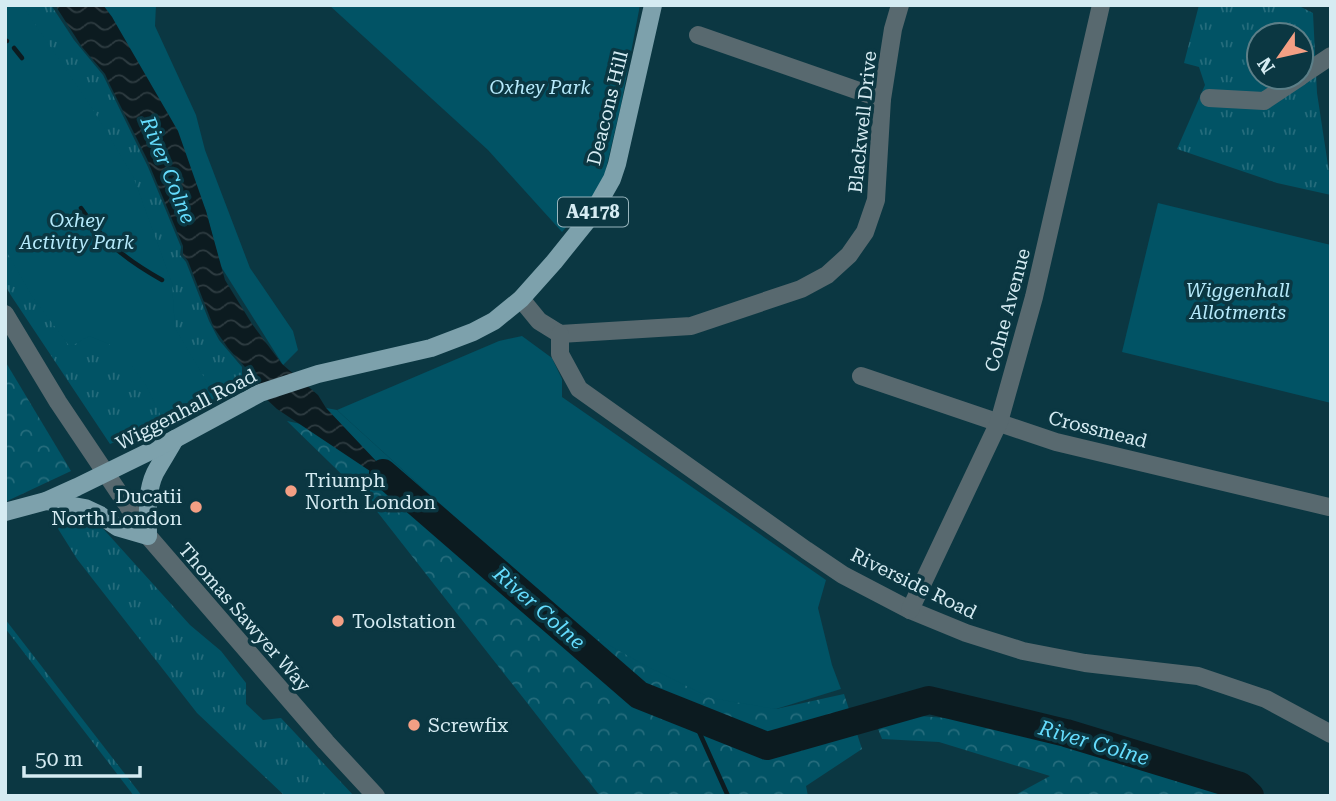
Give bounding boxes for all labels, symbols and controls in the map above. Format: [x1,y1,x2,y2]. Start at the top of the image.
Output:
north arrow [1245,21,1315,91]
street label: Deacons Hill [582,48,633,168]
street label: Blackwell Drive [844,50,881,194]
text: N [1252,52,1280,78]
park label: Oxhey Park [489,76,591,99]
water label: River Colne [135,112,200,227]
road number: A4178 [558,197,628,226]
park label: Oxhey Activity Park [19,209,135,254]
street label: Colne Avenue [980,246,1035,374]
park label: Wiggenhall Allotments [1186,279,1290,324]
street label: Wiggenhall Road [112,364,260,455]
street label: Crossmead [1046,406,1150,453]
place label: Triumph North London [305,469,436,514]
marker: Triumph North London [283,483,299,499]
place label: Ducatii North London [51,485,182,530]
marker: Ducatii North London [188,499,204,515]
street label: Thomas Sawyer Way [174,538,316,697]
street label: Riverside Road [847,543,981,624]
water label: River Colne [488,561,590,654]
place label: Toolstation [352,610,456,633]
marker: Toolstation [330,613,346,629]
place label: Screwfix [428,714,508,737]
water label: River Colne [1035,716,1152,770]
marker: Screwfix [406,717,422,733]
scale bar [24,734,140,778]
text: 50 m [35,747,83,771]

